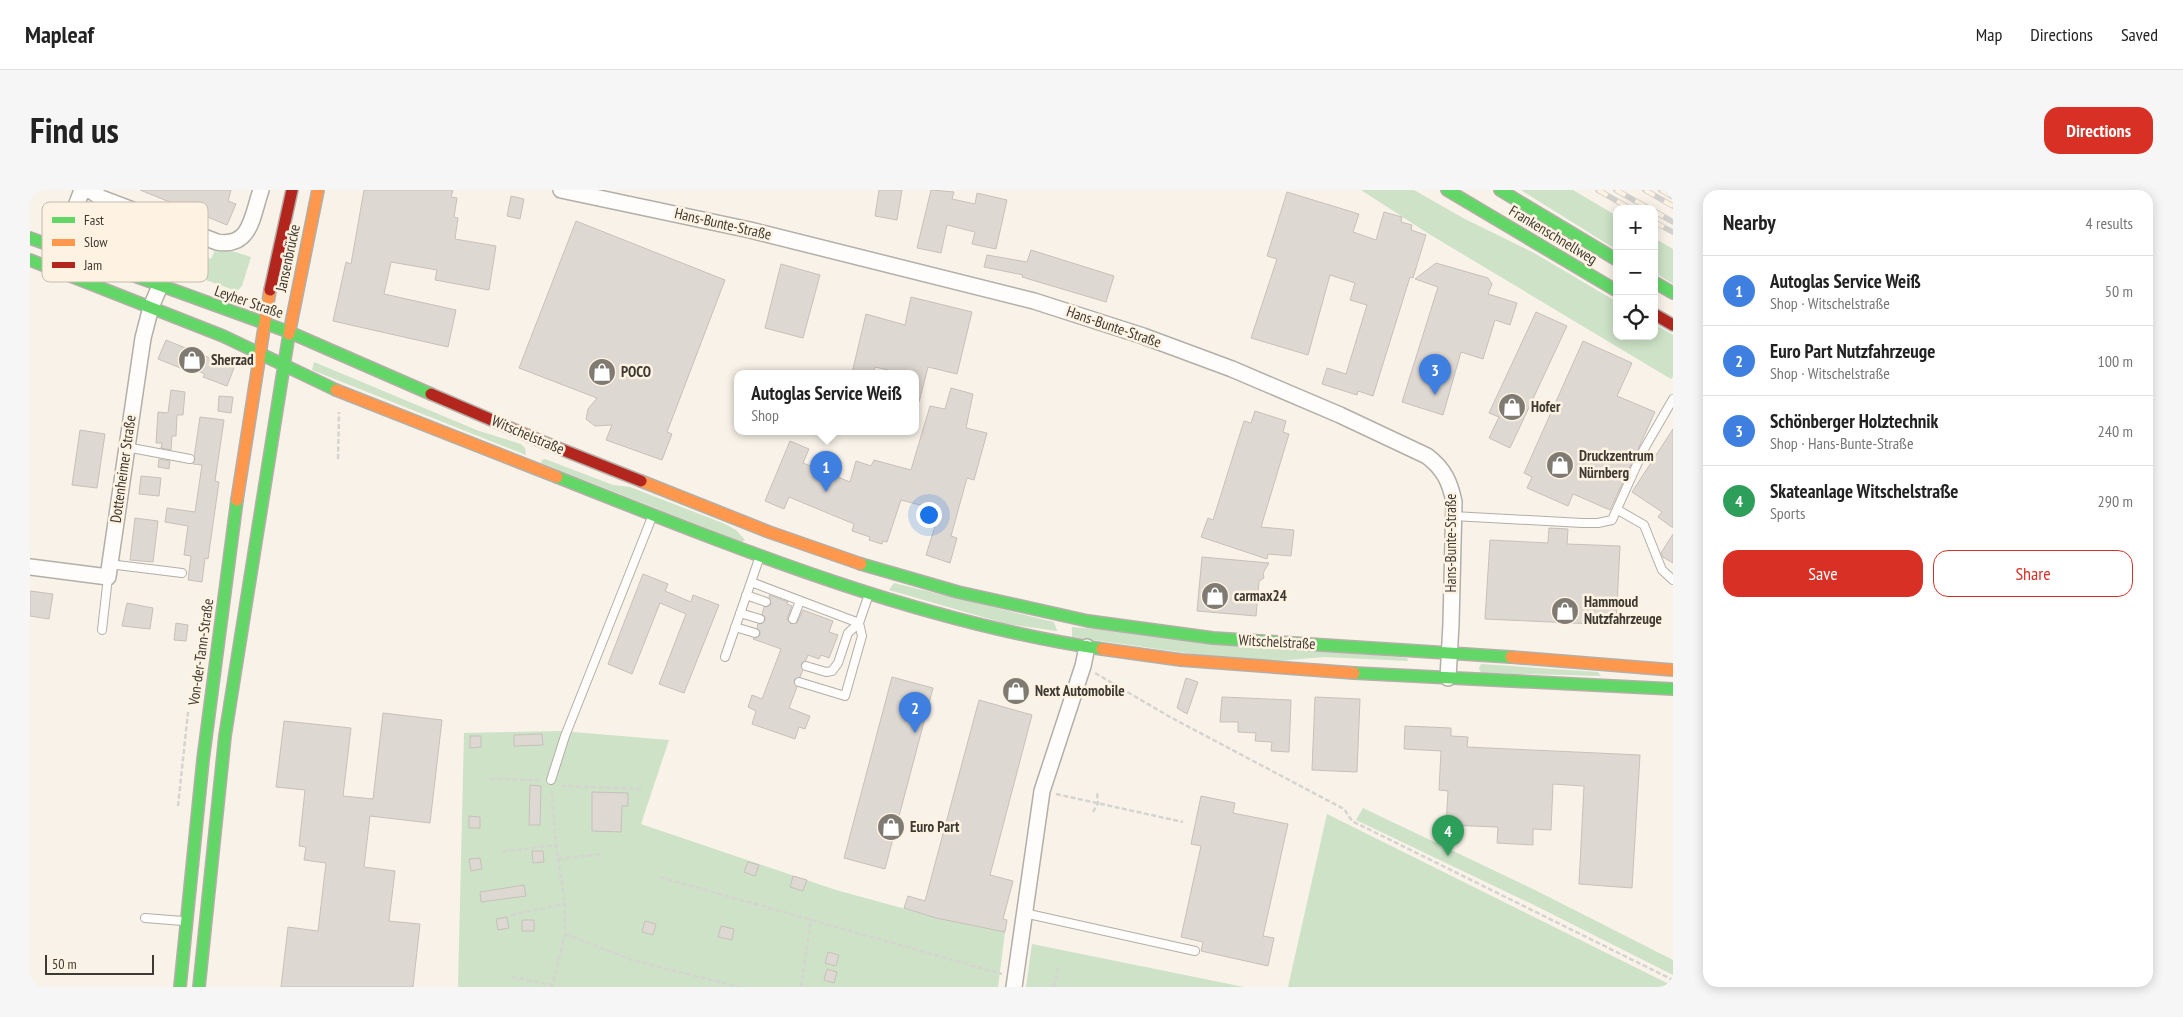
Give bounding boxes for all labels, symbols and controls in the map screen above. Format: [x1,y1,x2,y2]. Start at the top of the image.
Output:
text: Mapleaf [25,19,94,50]
text: Map [1976,23,2002,46]
text: Directions [2030,23,2093,46]
text: Saved [2121,23,2158,46]
text: Find us [30,107,119,153]
button: Directions [2044,107,2153,154]
street label: Frankenschnellweg [1506,201,1601,268]
legend [42,202,208,282]
street label: Hans-Bunte-Straße [673,203,773,244]
map controls [1613,205,1658,340]
button: + [1613,205,1658,250]
text: Nearby [1723,209,1776,236]
text: Fast [84,211,104,229]
text: 4 results [2086,213,2133,233]
street label: Jansenbrücke [271,222,304,294]
text: Slow [84,233,108,251]
button: − [1613,250,1658,295]
text: Jam [83,256,102,274]
text: Autoglas Service Weiß [1770,269,1921,293]
street label: Leyher Straße [212,281,286,322]
text: 1 [1735,281,1743,301]
text: 50 m [2105,281,2133,301]
text: Shop · Witschelstraße [1770,293,1890,313]
button: locate [1613,295,1658,340]
street label: Hans-Bunte-Straße [1064,301,1164,352]
text: Euro Part Nutzfahrzeuge [1770,339,1935,363]
shop icon: Sherzad [177,345,207,375]
place label: Sherzad [211,350,254,369]
text: 2 [1735,351,1743,371]
text: 100 m [2098,351,2133,371]
pin: 3 [1419,354,1451,395]
shop icon: POCO [587,357,617,387]
place label: POCO [621,362,651,381]
text: Shop · Witschelstraße [1770,363,1890,383]
popup [734,370,919,435]
text: Autoglas Service Weiß [751,381,902,405]
shop icon: Hofer [1497,392,1527,422]
place label: Hofer [1531,397,1561,416]
text: Shop [751,405,779,425]
text: Schönberger Holztechnik [1770,409,1938,433]
street label: Witschelstraße [489,411,567,458]
street label: Dottenheimer Straße [106,414,139,524]
text: 3 [1735,421,1743,441]
text: 240 m [2098,421,2133,441]
text: Shop · Hans-Bunte-Straße [1770,433,1914,453]
place label: Druckzentrum Nürnberg [1579,446,1654,482]
shop icon: Druckzentrum Nürnberg [1545,450,1575,480]
pin: 1 [810,451,842,492]
text: Skateanlage Witschelstraße [1770,479,1958,503]
text: 4 [1735,491,1743,511]
text: 290 m [2098,491,2133,511]
street label: Hans-Bunte-Straße [1441,494,1460,592]
your location [916,502,942,528]
text: Sports [1770,503,1805,523]
button: Save [1723,550,1923,597]
button: Share [1933,550,2133,597]
shop icon: carmax24 [1200,581,1230,611]
place label: carmax24 [1234,586,1287,605]
place label: Hammoud Nutzfahrzeuge [1584,592,1662,628]
shop icon: Hammoud Nutzfahrzeuge [1550,596,1580,626]
street label: Von-der-Tann-Straße [183,597,217,708]
street label: Witschelstraße [1238,630,1316,653]
shop icon: Next Automobile [1001,676,1031,706]
place label: Next Automobile [1035,681,1125,700]
pin: 2 [899,692,931,733]
shop icon: Euro Part [876,812,906,842]
pin: 4 [1432,815,1464,856]
place label: Euro Part [910,817,960,836]
scale bar [45,952,154,975]
text: 50 m [52,955,77,973]

